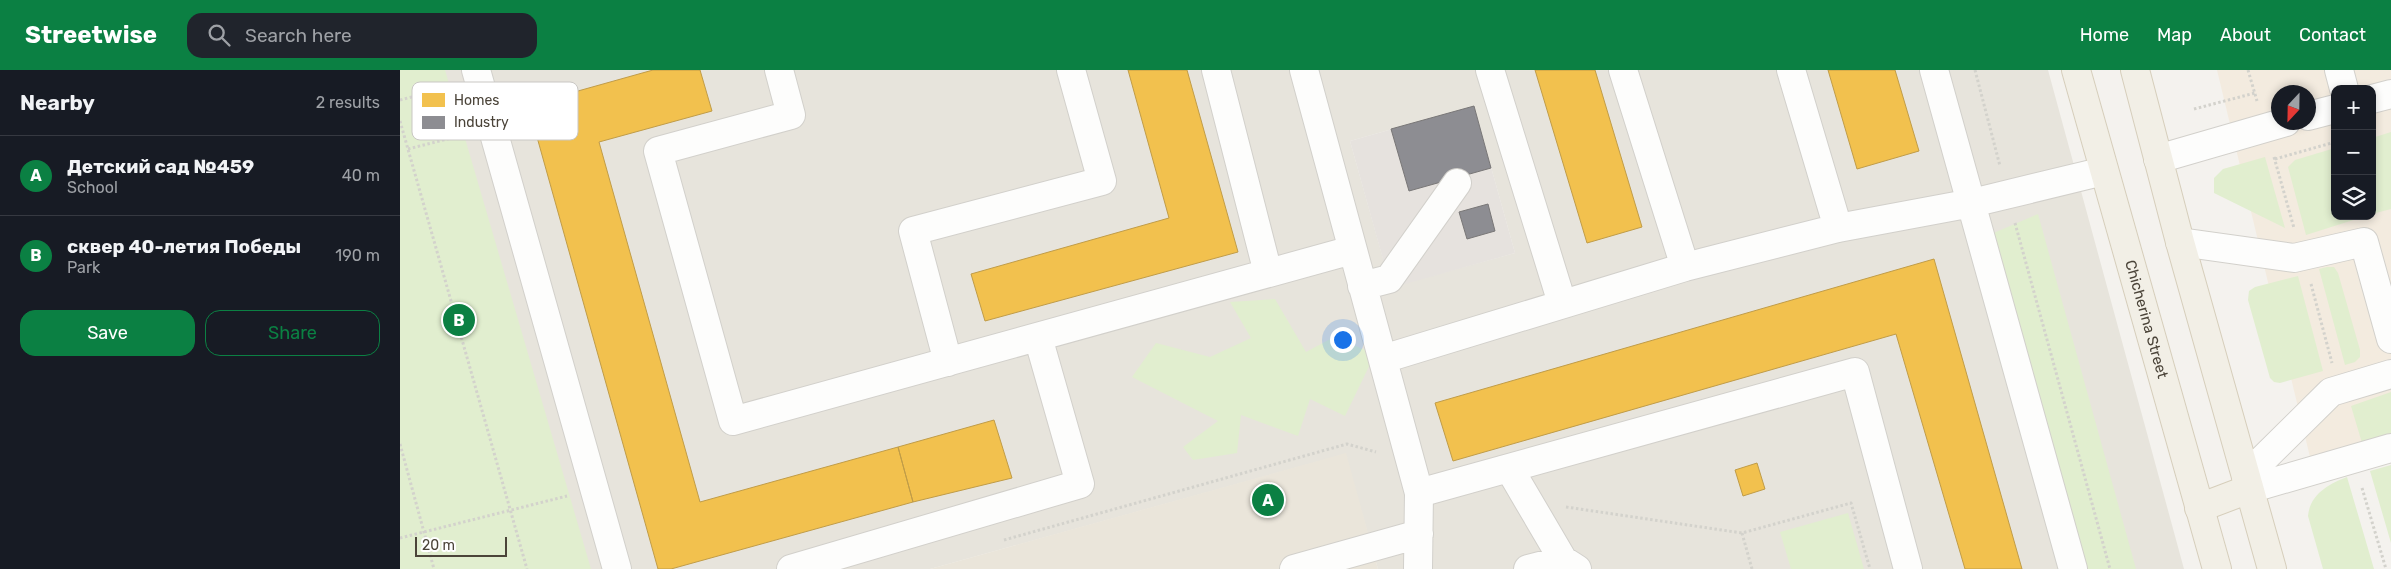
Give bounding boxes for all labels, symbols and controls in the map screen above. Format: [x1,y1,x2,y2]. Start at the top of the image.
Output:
search box [187,13,537,58]
text: Streetwise [25,21,157,49]
icon: search [205,21,233,49]
text: Search here [245,24,352,47]
text: Home [2080,24,2129,46]
text: Map [2157,24,2192,46]
text: About [2220,24,2271,46]
text: Contact [2299,24,2366,46]
legend [412,82,578,140]
north arrow [2271,85,2316,130]
map controls [2331,85,2376,220]
button: + [2331,85,2376,130]
text: Nearby [20,90,95,115]
text: Homes [454,92,499,109]
text: 2 results [316,93,380,112]
text: Industry [454,114,509,131]
button: − [2331,130,2376,175]
text: Детский сад №459 [67,155,254,178]
text: A [30,166,42,185]
text: 40 m [342,166,380,185]
button: layers [2331,175,2376,220]
text: School [67,178,118,197]
text: сквер 40-летия Победы [67,235,301,258]
text: B [30,246,42,265]
text: 190 m [335,246,380,265]
text: Park [67,258,100,277]
street label: Chicherina Street [2121,258,2172,381]
pin: B [443,301,475,339]
button: Save [20,310,195,356]
button: Share [205,310,380,356]
your location [1330,327,1356,353]
pin: A [1252,481,1284,519]
scale bar [415,534,508,557]
text: 20 m [422,537,455,554]

